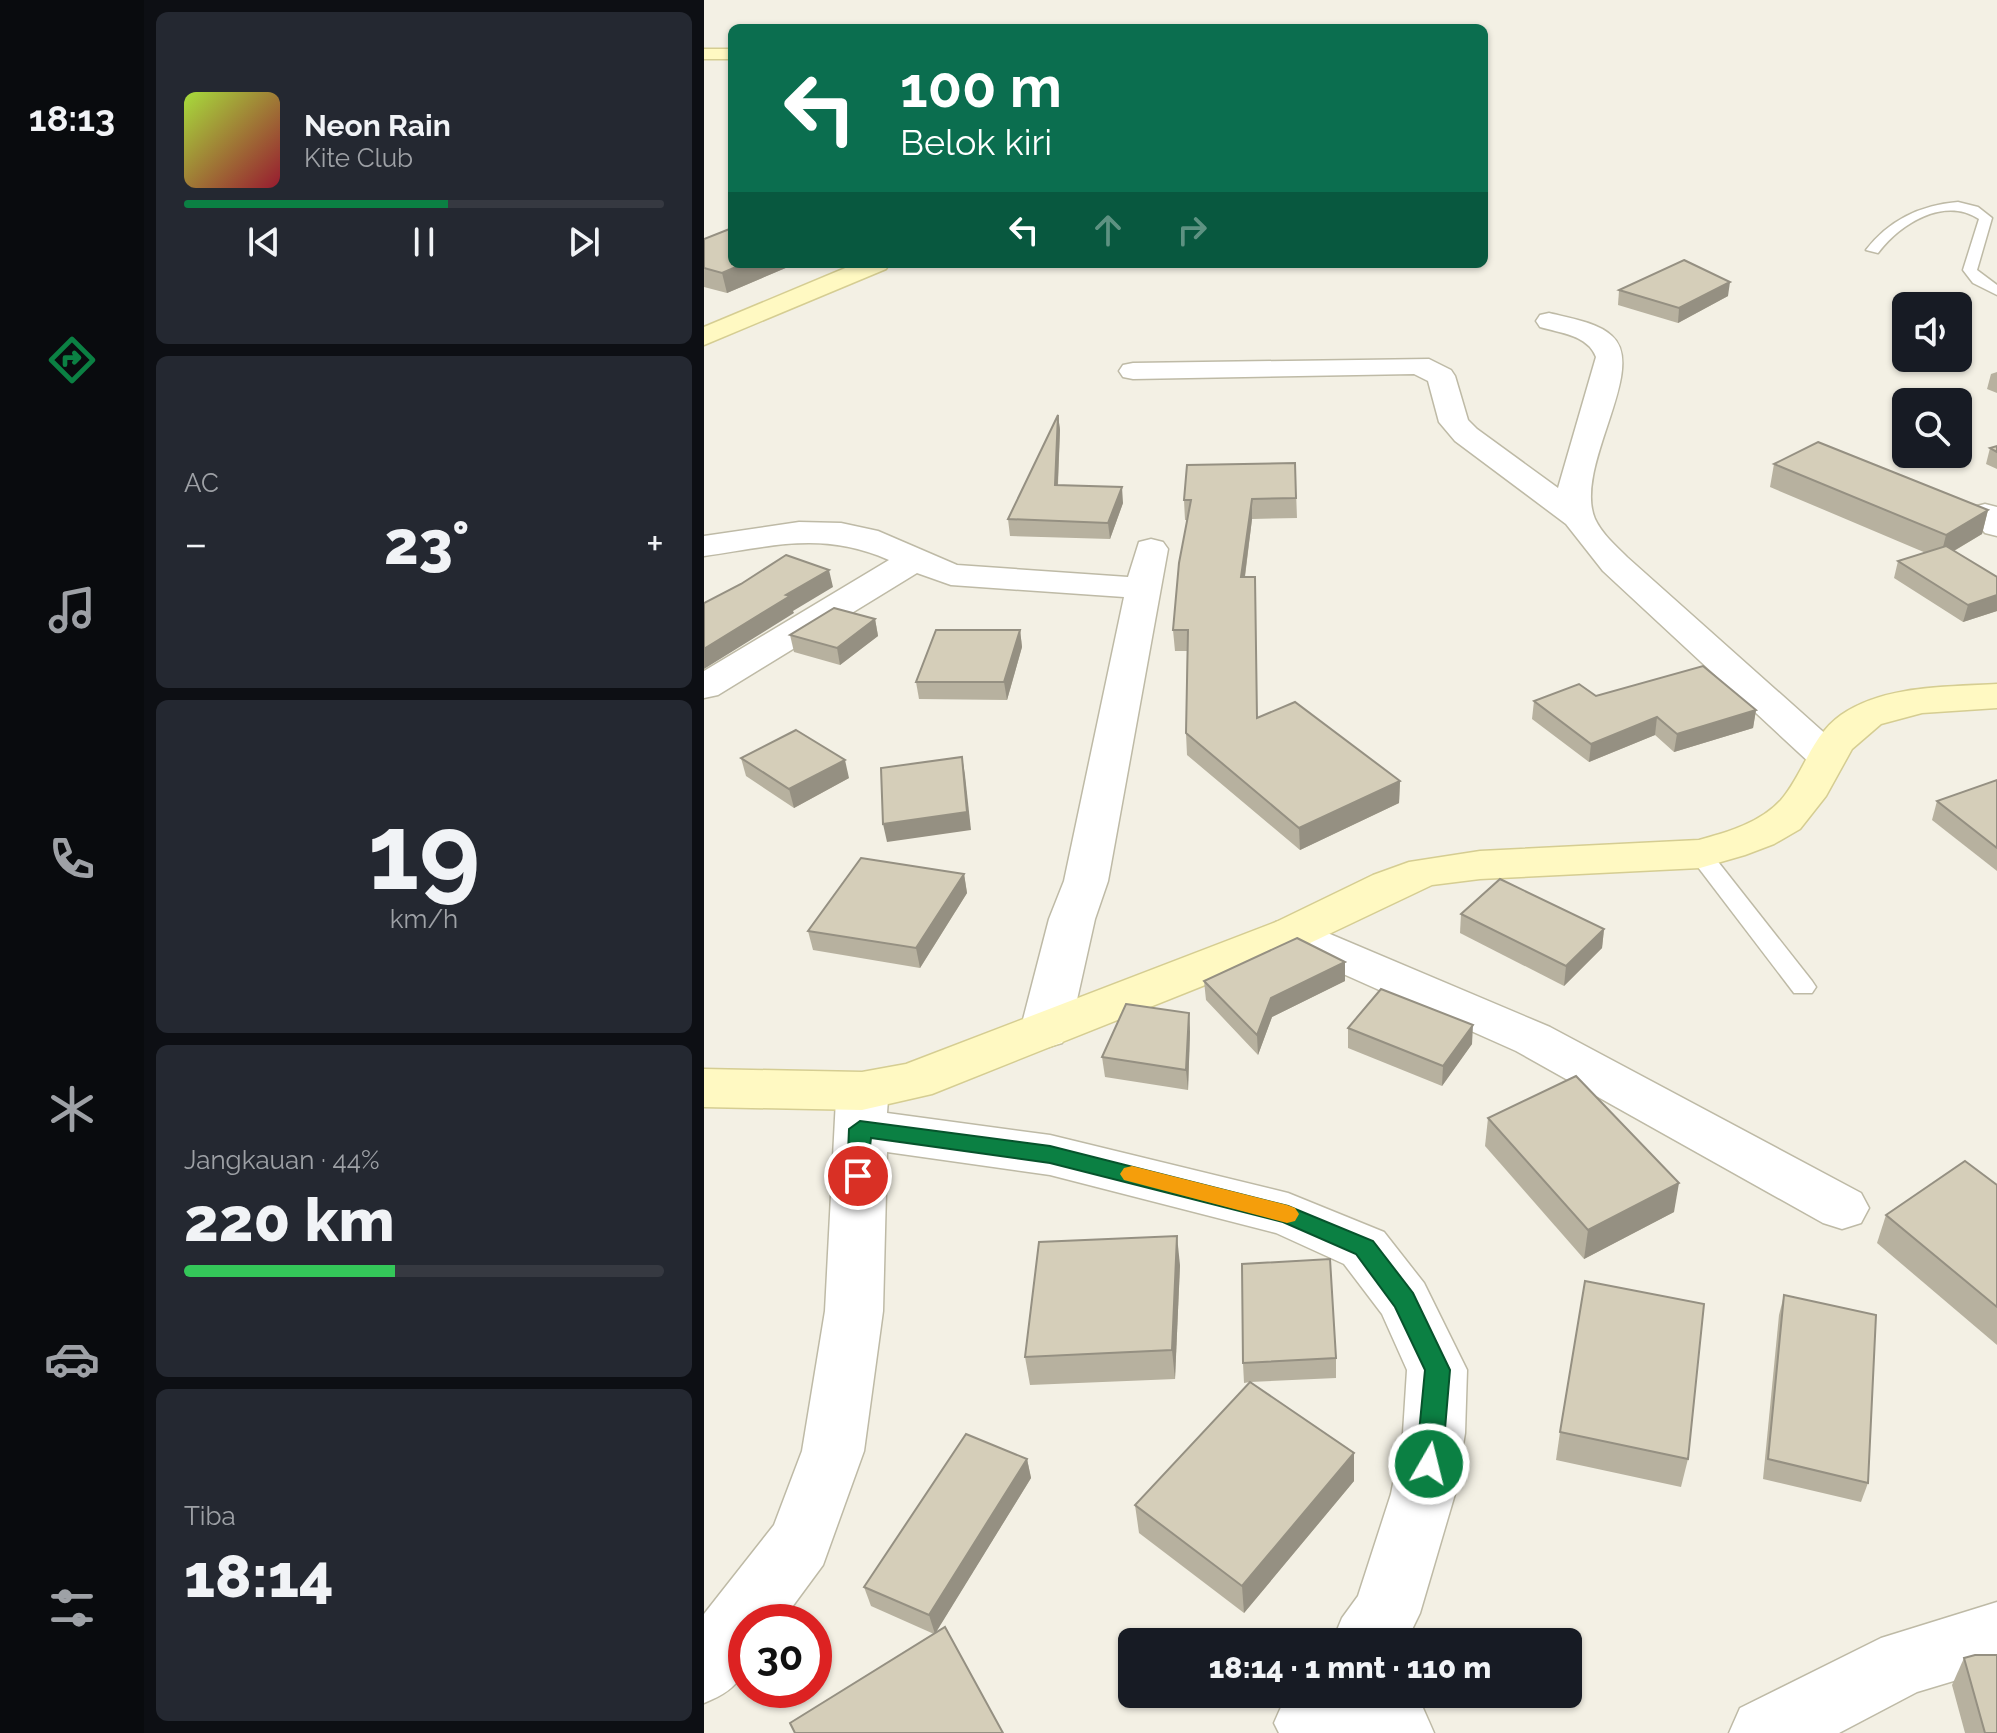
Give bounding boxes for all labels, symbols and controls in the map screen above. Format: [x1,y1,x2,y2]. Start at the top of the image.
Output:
text: 100 m [900,54,1062,120]
icon: left [768,56,872,160]
text: 18:13 [29,97,115,139]
text: Neon Rain [304,108,451,143]
text: Belok kiri [900,121,1052,163]
text: Kite Club [304,143,413,173]
icon: left [1002,208,1046,252]
icon: ahead [1086,208,1130,252]
icon: right [1170,208,1214,252]
icon: previous [242,220,286,264]
icon: pause [402,220,446,264]
icon: next [562,220,606,264]
map controls [1892,292,1972,468]
button: sound [1892,292,1972,372]
icon: directions [44,332,100,388]
button: search [1892,388,1972,468]
text: AC [184,468,219,498]
text: 23° [384,508,470,578]
text: − [184,518,208,569]
text: + [646,518,664,569]
icon: music [44,582,100,638]
text: 19 [368,791,480,913]
icon: phone [44,831,100,887]
text: km/h [390,904,458,934]
icon: climate [44,1081,100,1137]
pin [824,1142,892,1210]
text: Jangkauan · 44% [184,1145,379,1175]
icon: arrive [836,1154,880,1198]
text: 220 km [184,1185,395,1255]
icon: car [44,1331,100,1387]
position arrow [1387,1422,1471,1506]
text: Tiba [184,1501,236,1531]
text: 18:14 [184,1541,334,1611]
icon: filters [44,1580,100,1636]
speed limit sign: 30 [728,1604,832,1708]
text: 18:14 · 1 mnt · 110 m [1209,1650,1491,1685]

